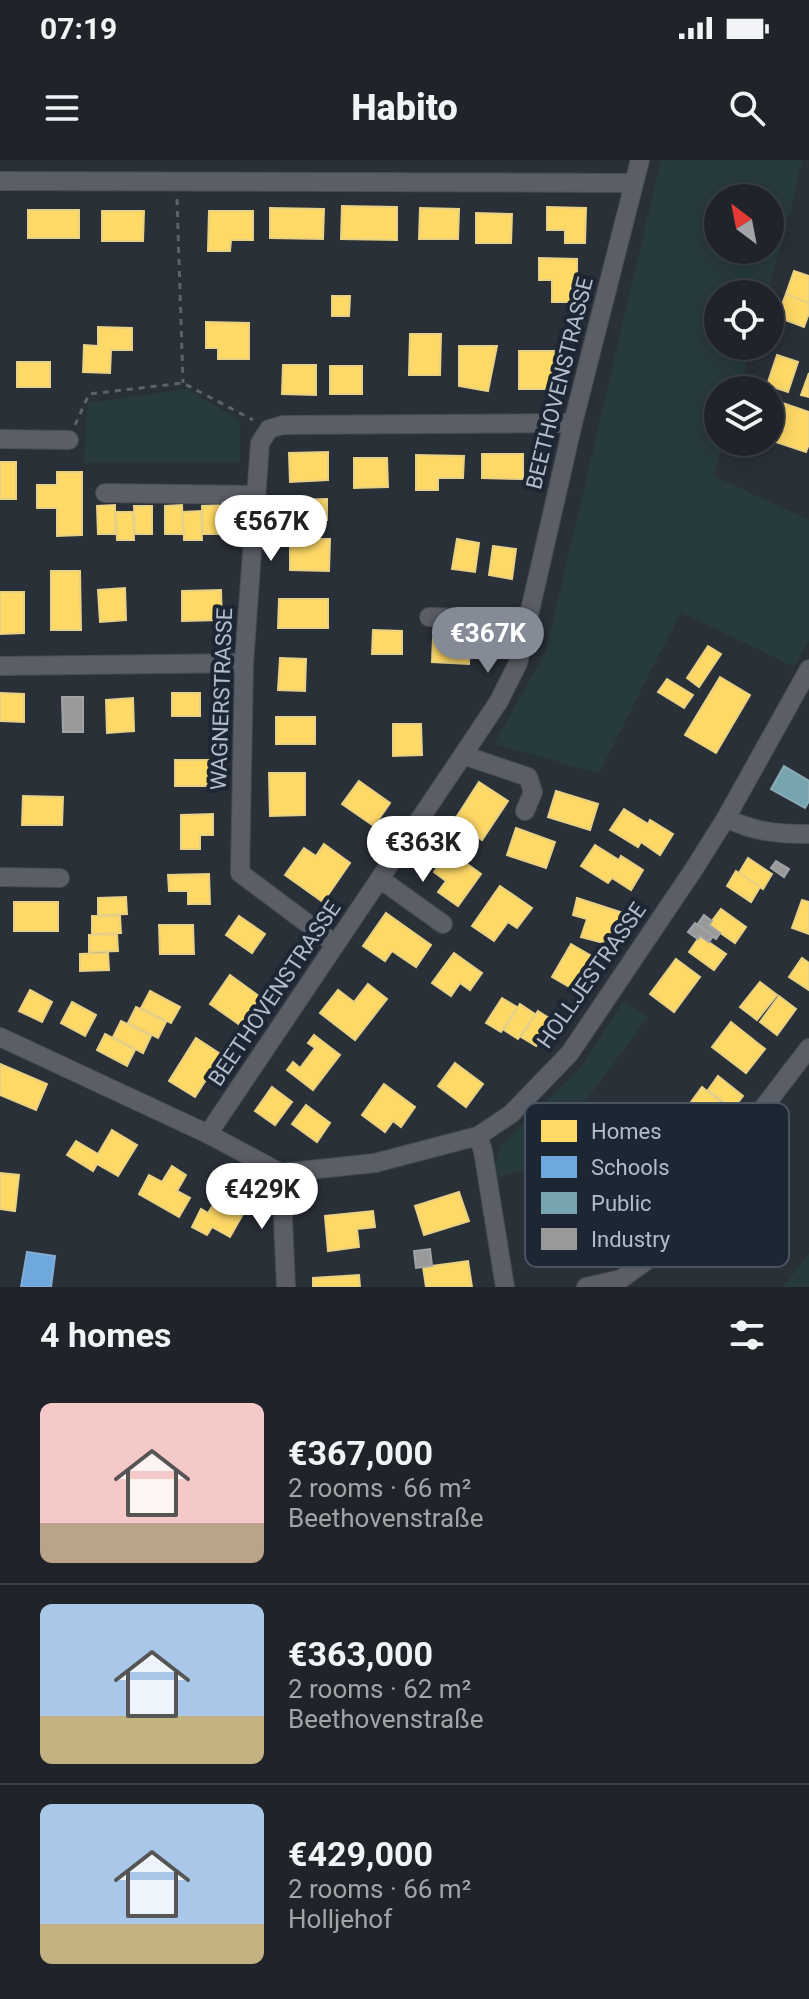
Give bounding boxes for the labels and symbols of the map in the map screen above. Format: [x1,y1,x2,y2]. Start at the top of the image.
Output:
north arrow [704,184,784,264]
street label: BEETHOVENSTRASSE [521,275,598,492]
pin: €567K [215,495,327,563]
street label: WAGNERSTRASSE [206,607,237,791]
pin: €367K [432,607,544,675]
pin: €363K [367,816,479,884]
street label: BEETHOVENSTRASSE [203,896,346,1090]
street label: HOLLJESTRASSE [532,898,651,1053]
legend [525,1103,789,1267]
text: Homes [591,1119,662,1144]
text: Schools [591,1155,670,1180]
pin: €429K [206,1163,318,1231]
text: Public [591,1191,652,1216]
text: Industry [591,1227,671,1252]

